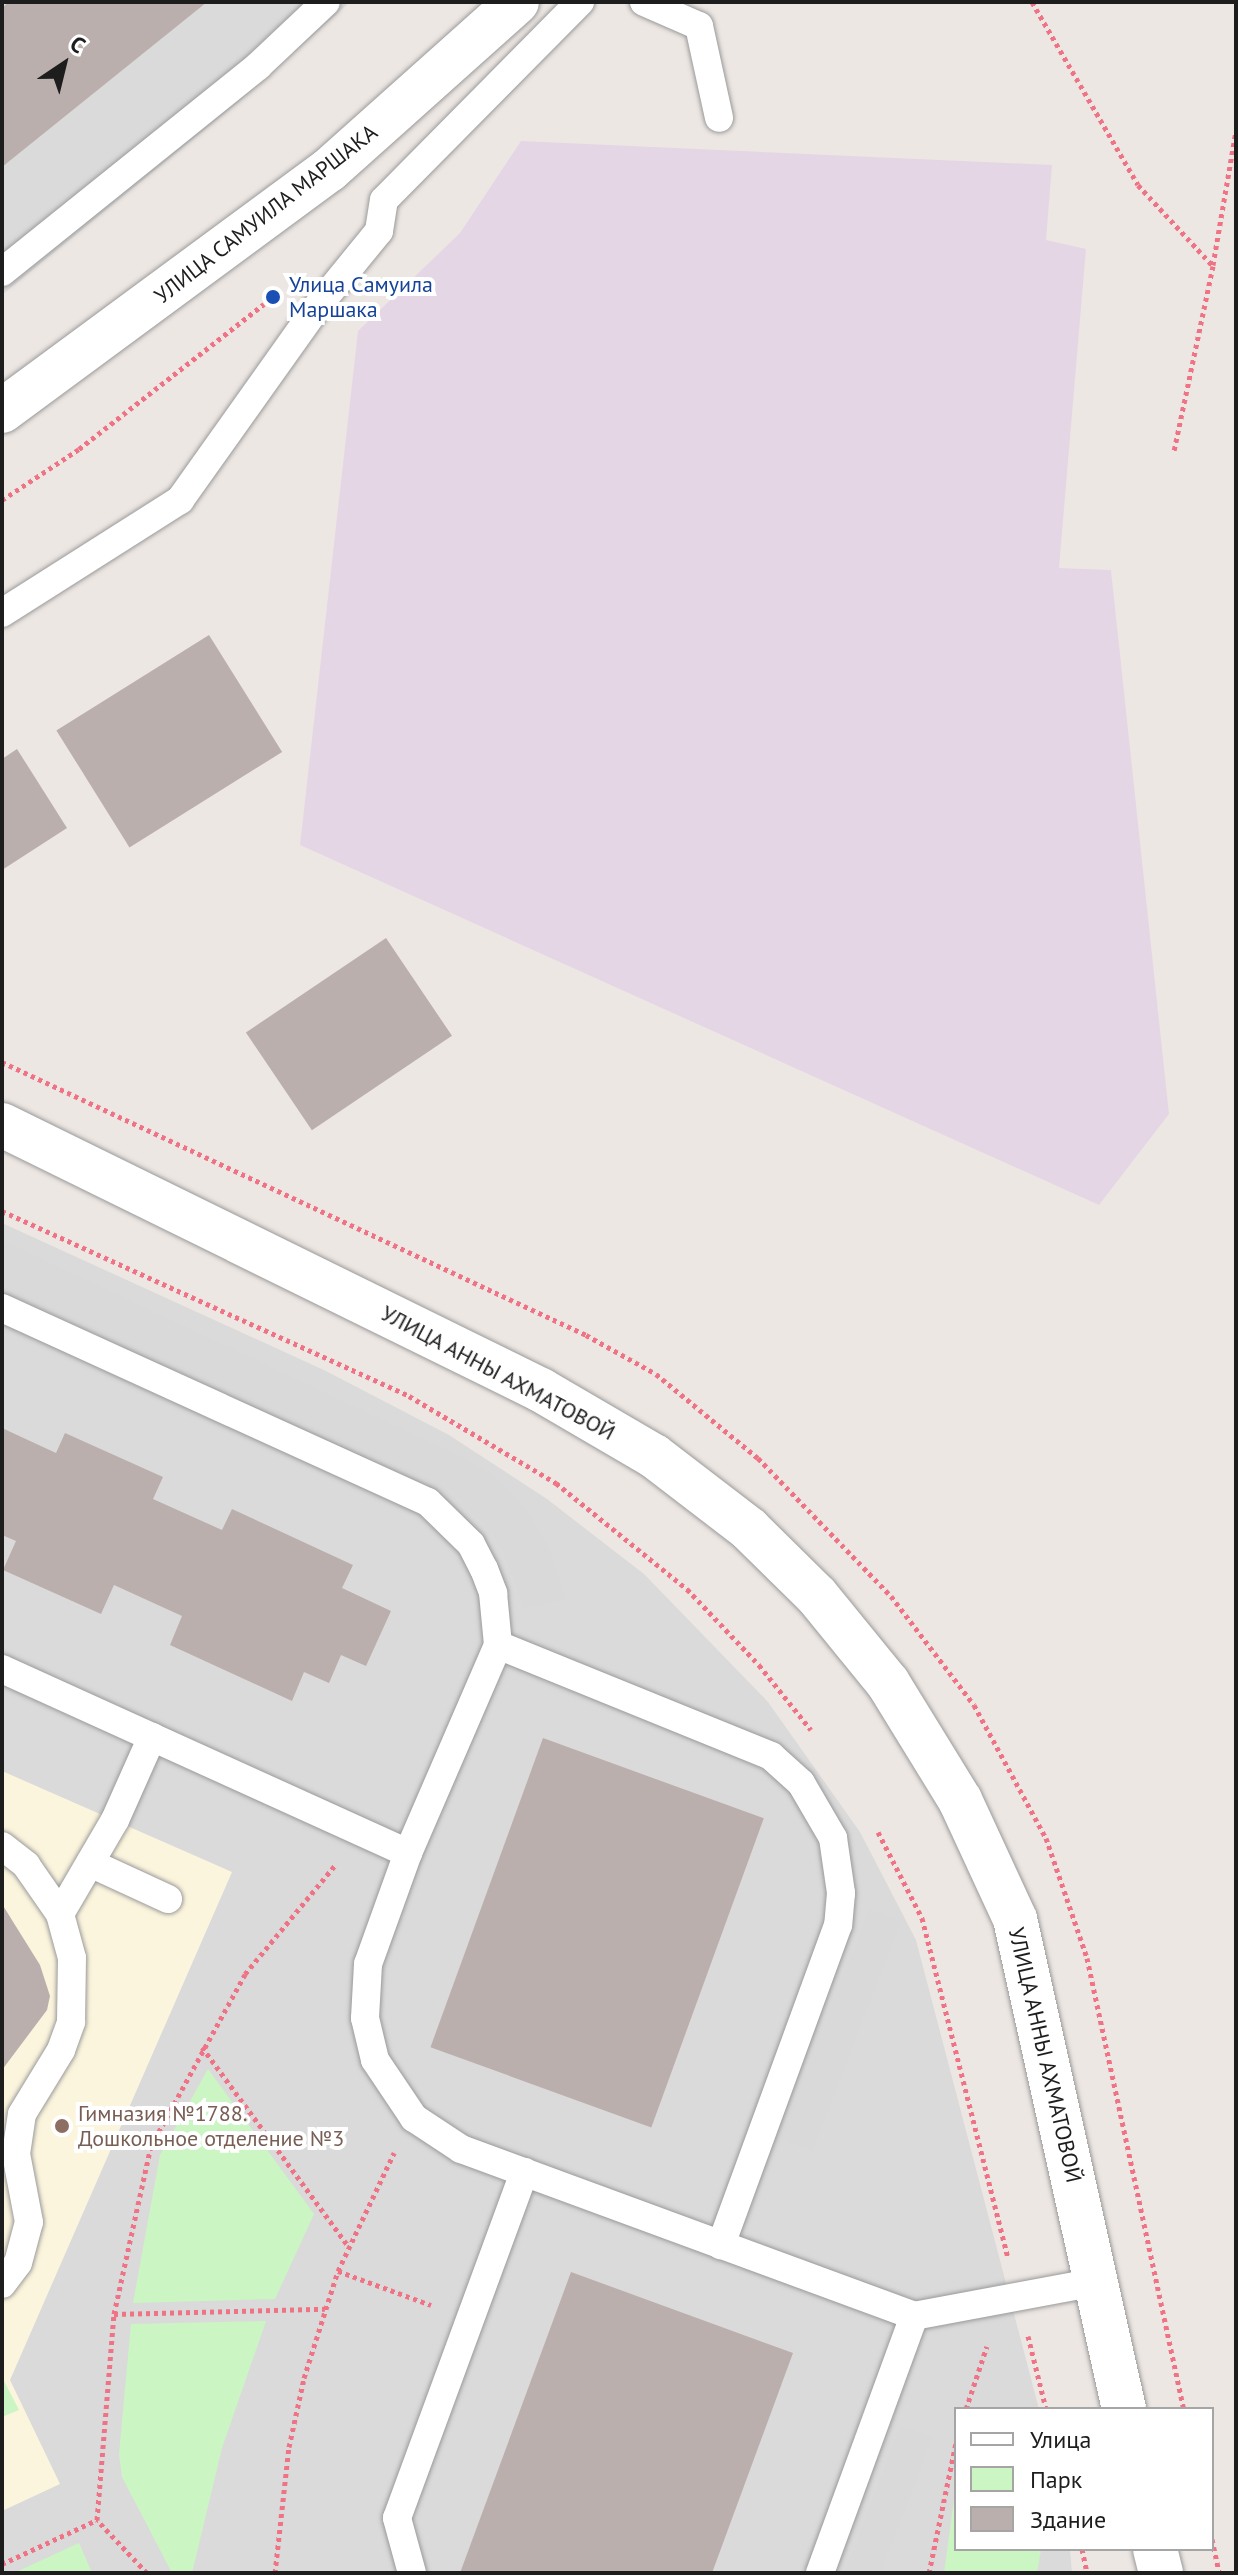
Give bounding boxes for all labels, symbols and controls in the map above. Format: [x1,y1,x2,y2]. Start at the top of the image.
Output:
north arrow [24,24,104,104]
text: С [65,29,91,59]
street label: УЛИЦА САМУИЛА МАРШАКА [149,118,383,310]
place label: Улица Самуила Маршака [289,271,433,322]
marker: Улица Самуила Маршака [264,288,282,306]
street label: УЛИЦА АННЫ АХМАТОВОЙ [376,1300,620,1446]
street label: УЛИЦА АННЫ АХМАТОВОЙ [1003,1924,1087,2186]
place label: Гимназия №1788. Дошкольное отделение №3 [78,2100,344,2152]
marker: Гимназия №1788. Дошкольное отделение №3 [53,2117,71,2135]
legend [954,2407,1214,2551]
text: Улица [1030,2424,1091,2455]
text: Парк [1030,2464,1082,2495]
text: Здание [1030,2504,1106,2535]

